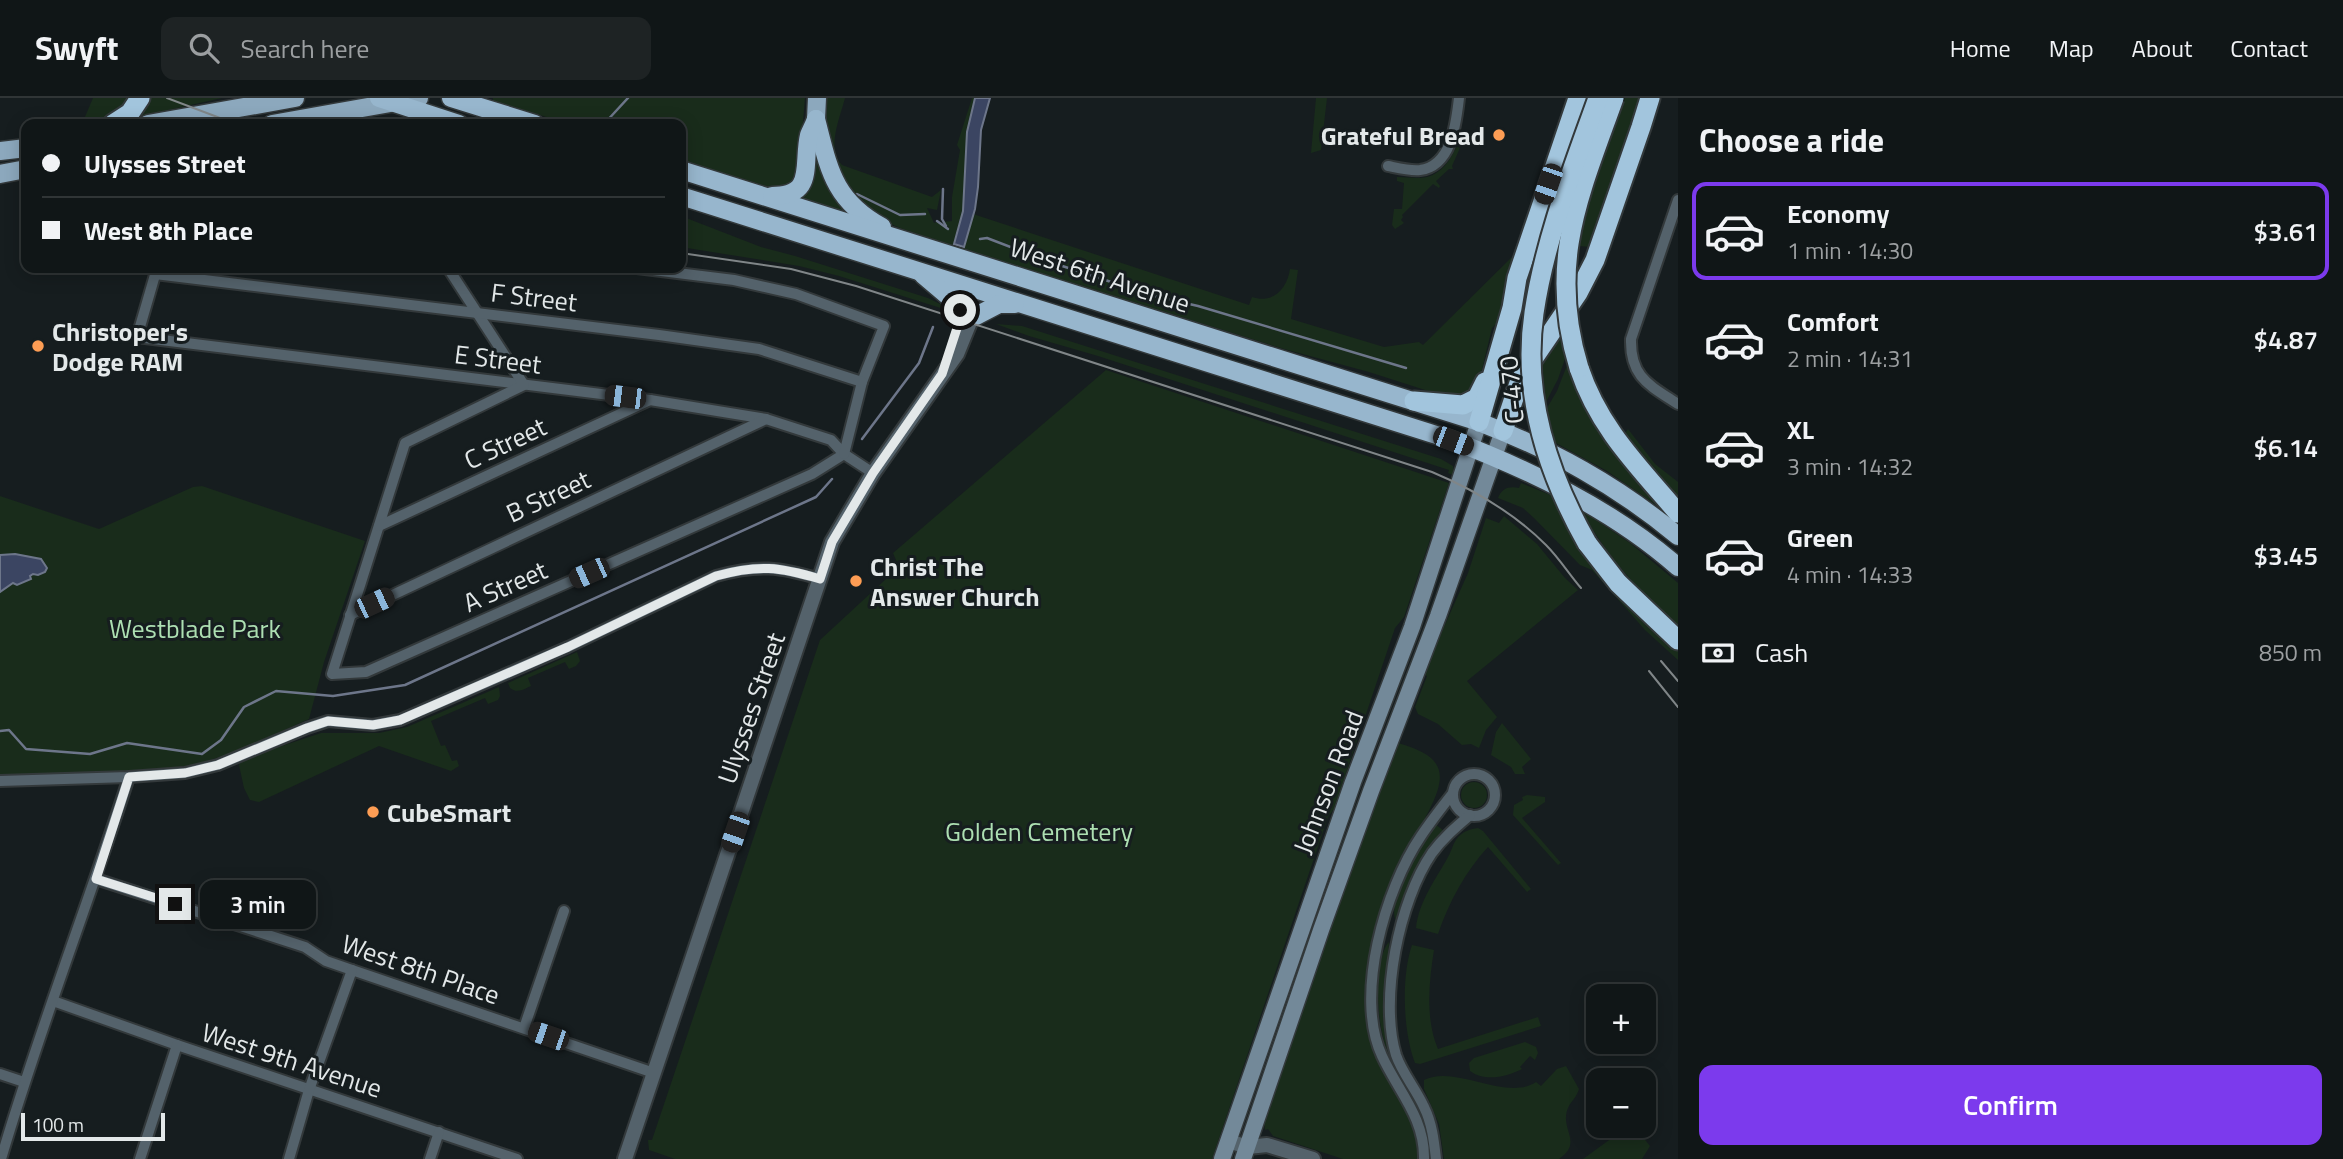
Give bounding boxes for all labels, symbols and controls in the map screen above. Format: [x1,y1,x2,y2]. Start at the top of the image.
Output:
search box [161,17,651,80]
text: Swyft [35,23,119,73]
icon: search [185,29,223,67]
text: Search here [241,29,369,68]
text: Home [1950,30,2011,66]
text: Map [2049,30,2094,66]
text: About [2132,30,2192,66]
text: Contact [2230,30,2308,66]
place label: Grateful Bread [1321,116,1485,155]
text: Choose a ride [1699,116,1884,164]
marker: Grateful Bread [1491,127,1507,143]
text: Ulysses Street [84,144,246,183]
car [1532,161,1565,207]
text: Economy [1787,194,1889,233]
icon: car [1703,200,1766,263]
text: West 8th Place [84,211,253,250]
text: $3.61 [2254,212,2318,251]
street label: West 6th Avenue [1005,228,1195,322]
text: 1 min · 14:30 [1787,233,1913,268]
street label: F Street [489,272,579,322]
route start [944,294,976,326]
text: Comfort [1787,302,1879,341]
icon: car [1703,308,1766,371]
place label: Christoper's Dodge RAM [52,312,188,381]
text: $4.87 [2254,320,2318,359]
street label: E Street [452,334,544,384]
marker: Christoper's Dodge RAM [30,338,46,354]
text: 2 min · 14:31 [1787,341,1913,376]
street label: C-470 [1488,354,1534,426]
car [603,384,648,410]
street label: C Street [457,407,553,479]
text: XL [1787,410,1814,449]
icon: car [1703,416,1766,479]
car [1430,424,1477,458]
text: $6.14 [2254,428,2318,467]
text: 3 min · 14:32 [1787,449,1913,484]
street label: B Street [500,460,596,532]
text: Green [1787,518,1853,557]
icon: car [1703,524,1766,587]
text: $3.45 [2254,536,2318,575]
place label: Christ The Answer Church [870,547,1040,616]
street label: A Street [457,550,553,622]
car [566,555,613,591]
text: 4 min · 14:33 [1787,557,1913,592]
marker: Christ The Answer Church [848,573,864,589]
car [351,585,398,621]
park label: Westblade Park [109,609,281,648]
street label: Ulysses Street [707,627,795,789]
text: Cash [1755,633,1808,672]
icon: cash [1699,634,1737,672]
text: 850 m [2259,635,2322,670]
street label: Johnson Road [1283,705,1373,859]
place label: CubeSmart [387,793,511,832]
marker: CubeSmart [365,804,381,820]
car [719,809,752,855]
park label: Golden Cemetery [945,812,1133,851]
callout: 3 min [200,880,315,928]
text: 3 min [230,887,286,922]
route end [159,888,191,920]
street label: West 8th Place [337,924,505,1014]
map controls [1586,984,1656,1138]
button: + [1586,984,1656,1054]
street label: West 9th Avenue [197,1013,387,1107]
car [525,1019,572,1053]
button: Confirm [1699,1065,2322,1145]
button: − [1586,1068,1656,1138]
scale bar [21,1110,164,1142]
text: 100 m [32,1110,84,1139]

